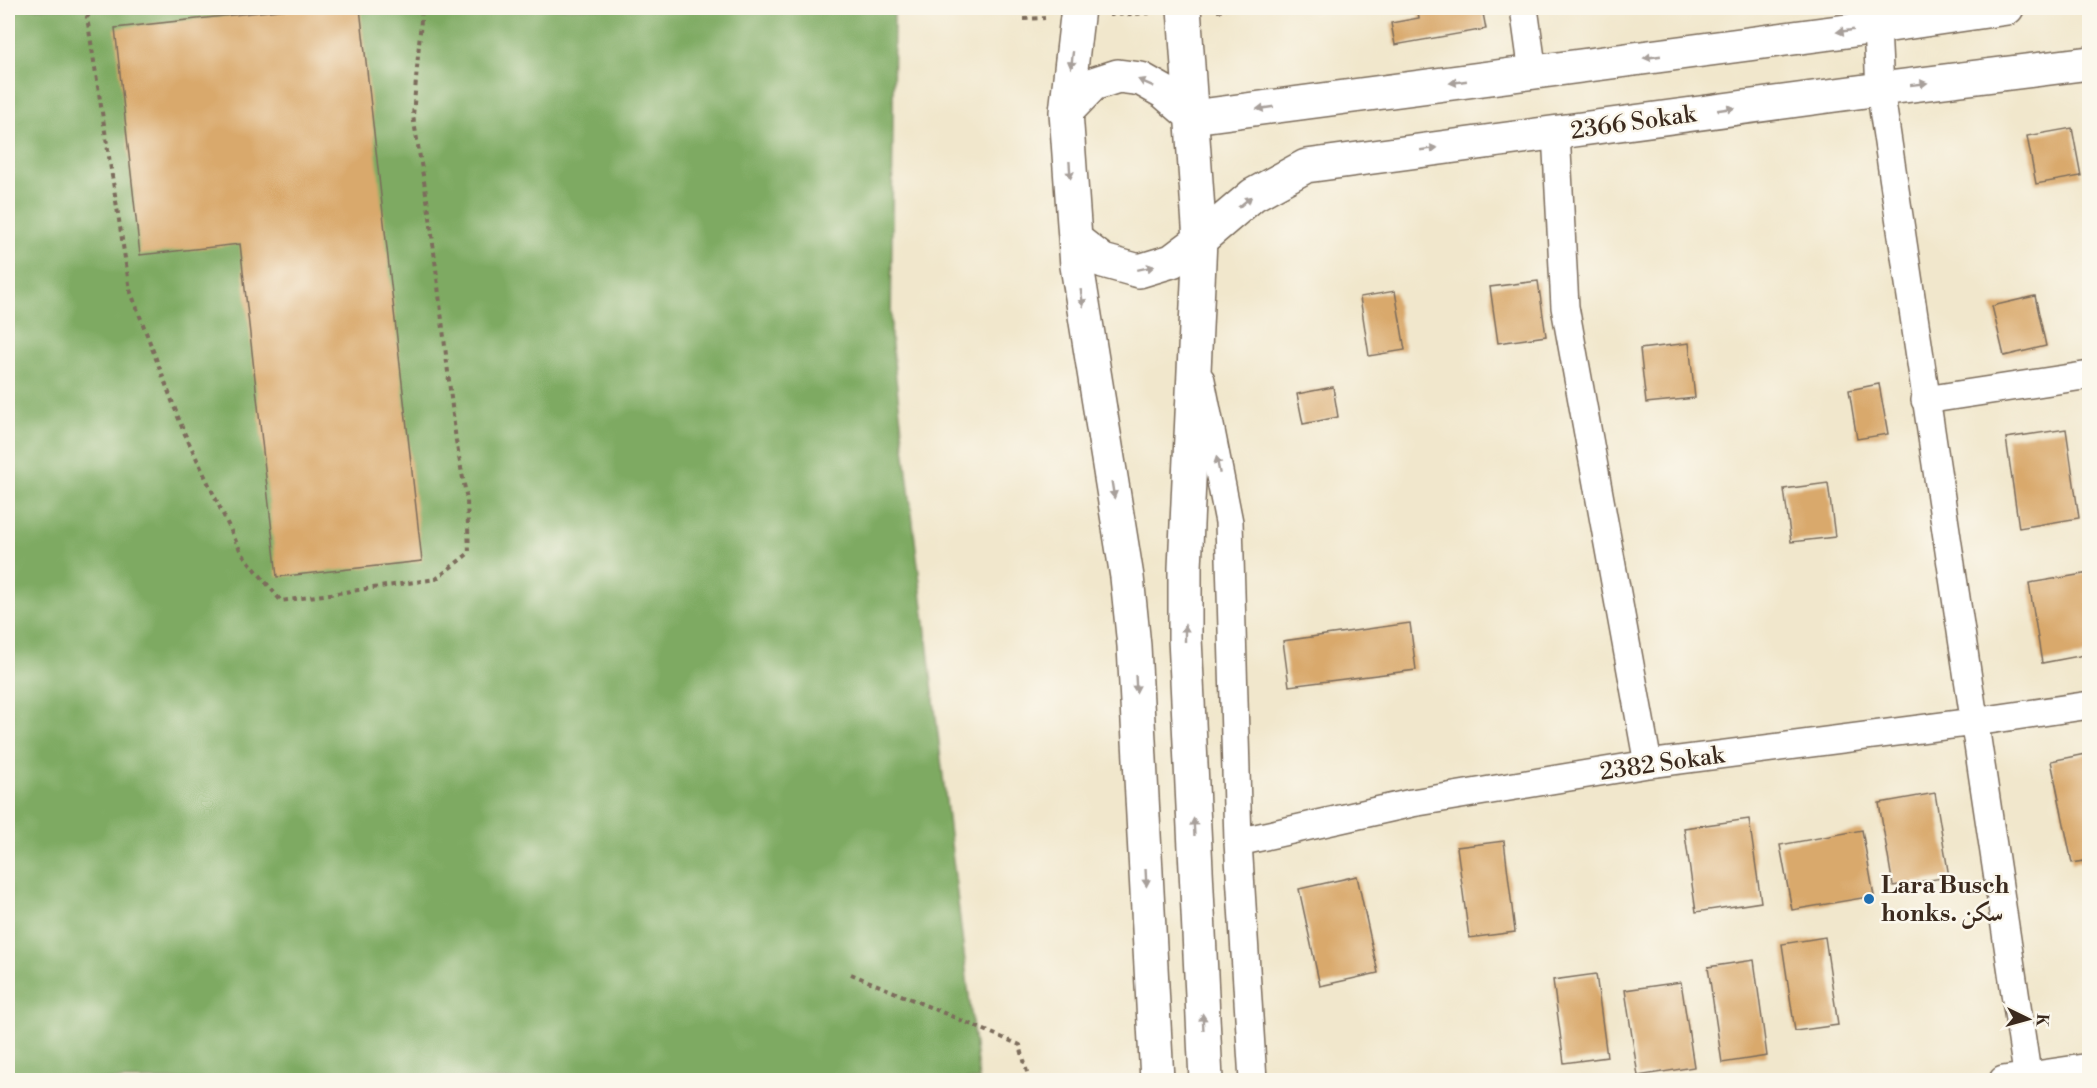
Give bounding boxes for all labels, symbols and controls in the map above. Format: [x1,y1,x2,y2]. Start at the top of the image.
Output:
one-way arrow [1835,26,1854,36]
one-way arrow [1067,50,1077,69]
one-way arrow [1642,52,1661,61]
one-way arrow [1138,78,1155,87]
one-way arrow [1449,78,1468,87]
one-way arrow [1910,79,1929,89]
street label: 2366 Sokak [1569,99,1699,147]
one-way arrow [1256,103,1275,112]
one-way arrow [1716,105,1735,114]
one-way arrow [1419,145,1438,154]
one-way arrow [1065,161,1075,180]
one-way arrow [1237,196,1252,209]
one-way arrow [1137,263,1156,272]
one-way arrow [1078,288,1087,307]
one-way arrow [1213,455,1222,474]
one-way arrow [1109,481,1118,500]
one-way arrow [1180,623,1190,642]
one-way arrow [1131,674,1141,693]
street label: 2382 Sokak [1598,740,1728,788]
one-way arrow [1189,818,1198,837]
one-way arrow [1142,869,1151,888]
place label: Lara Busch honks. سكن [1881,871,2009,929]
marker: Lara Busch honks. سكن [1862,892,1876,906]
north arrow [1998,989,2058,1049]
one-way arrow [1198,1013,1207,1032]
text: K [2031,1013,2052,1029]

